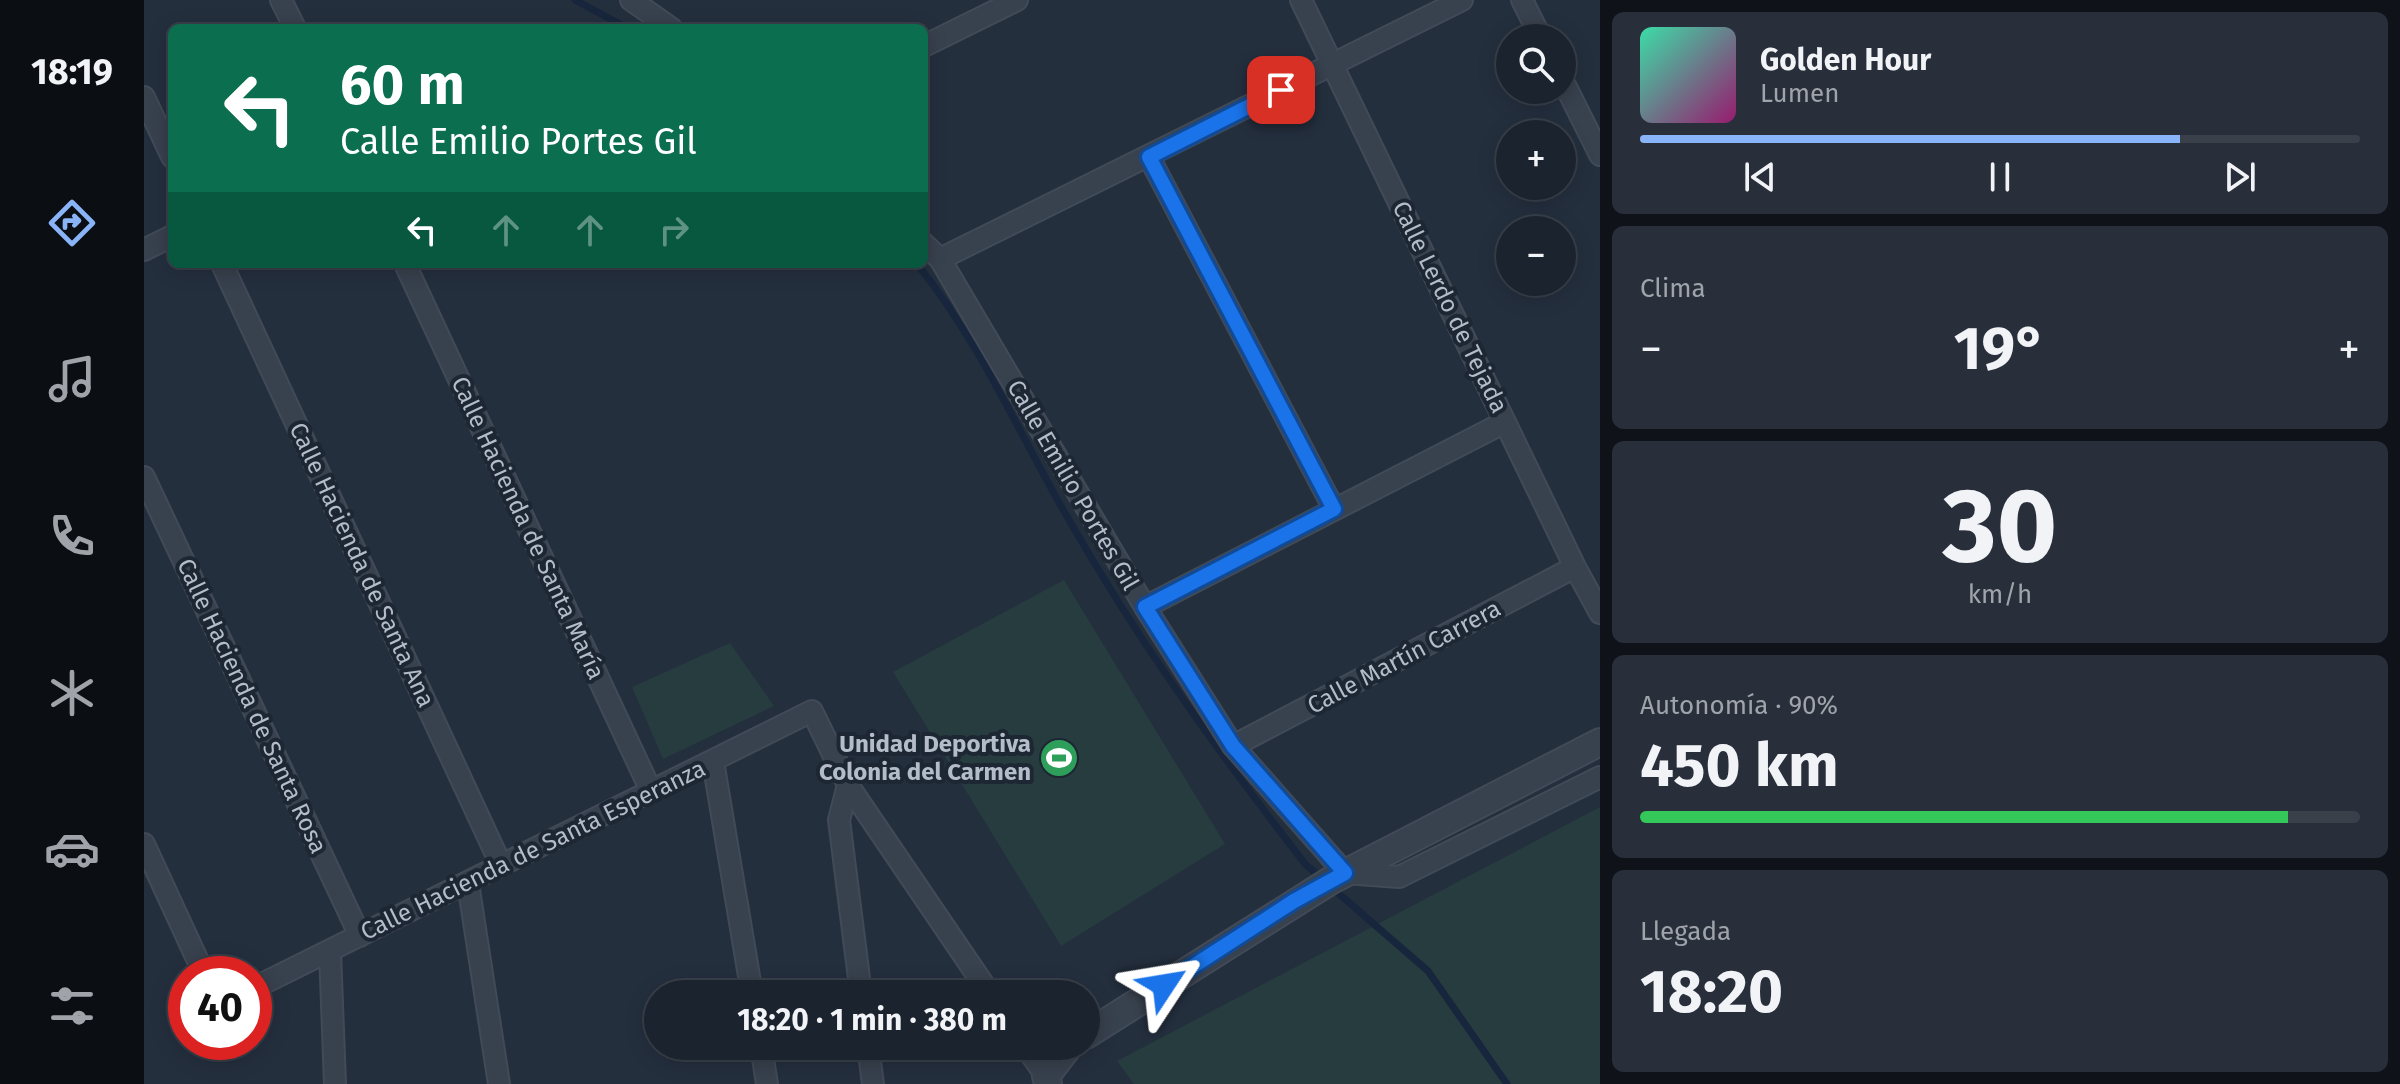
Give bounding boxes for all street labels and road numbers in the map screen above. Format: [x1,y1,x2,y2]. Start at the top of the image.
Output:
street label: Calle Lerdo de Tejada [1387,196,1513,418]
street label: Calle Hacienda de Santa María [445,372,611,684]
street label: Calle Emilio Portes Gil [1001,375,1145,595]
street label: Calle Hacienda de Santa Ana [284,418,440,712]
street label: Calle Hacienda de Santa Rosa [171,554,333,858]
street label: Calle Martín Carrera [1303,594,1505,720]
street label: Calle Hacienda de Santa Esperanza [356,754,710,946]

